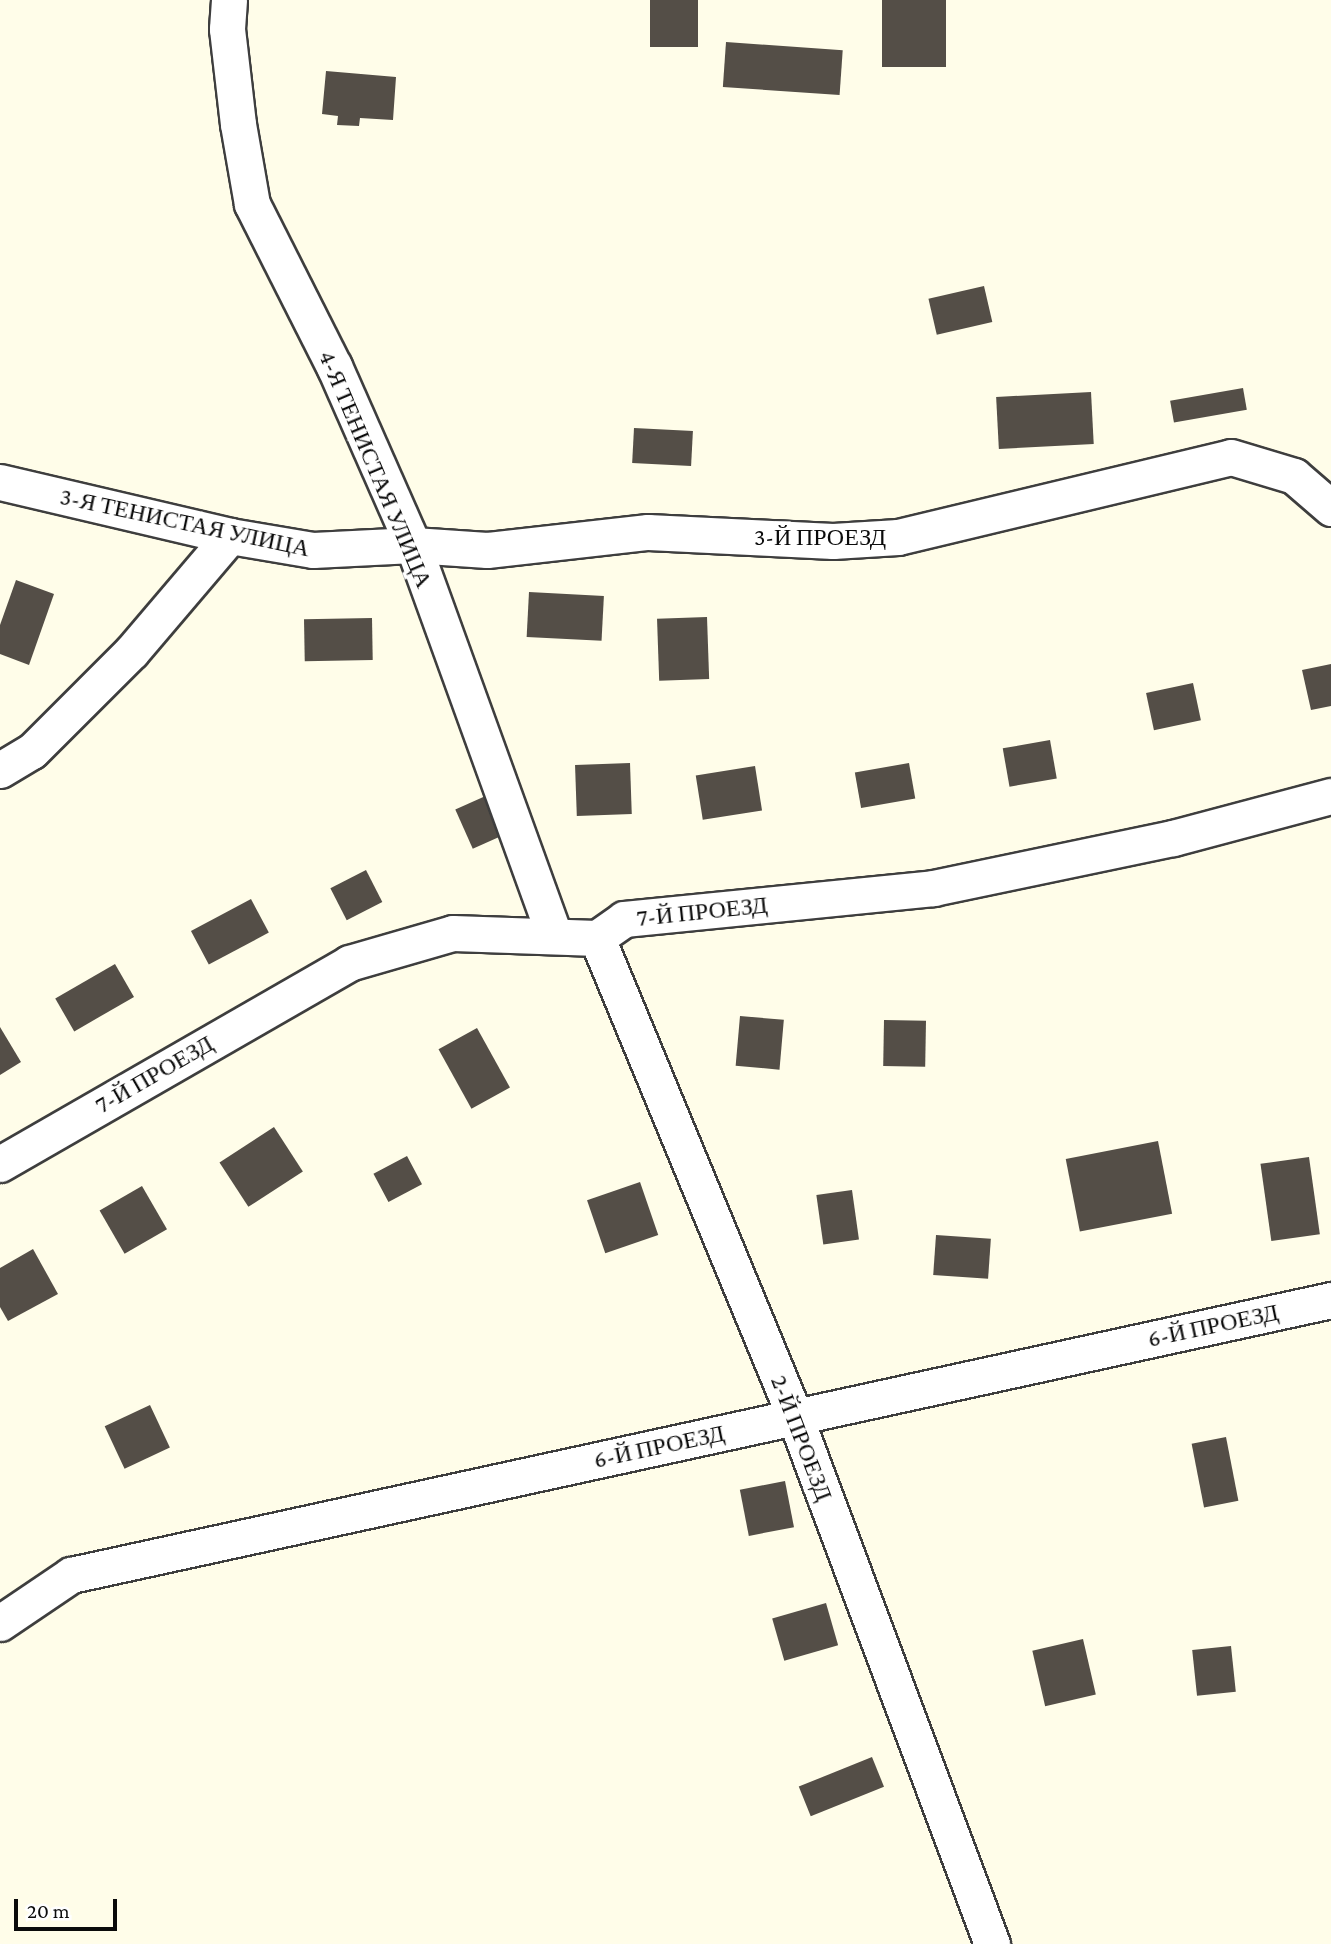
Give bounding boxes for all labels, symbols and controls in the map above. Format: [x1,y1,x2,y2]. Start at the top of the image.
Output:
street label: 4-Я ТЕНИСТАЯ УЛИЦА [313,346,439,592]
street label: 3-Я ТЕНИСТАЯ УЛИЦА [58,481,312,563]
street label: 3-Й ПРОЕЗД [754,523,886,551]
street label: 7-Й ПРОЕЗД [635,890,769,932]
street label: 7-Й ПРОЕЗД [90,1029,218,1119]
street label: 6-Й ПРОЕЗД [1145,1297,1281,1353]
street label: 2-Й ПРОЕЗД [765,1371,839,1505]
street label: 6-Й ПРОЕЗД [591,1418,727,1474]
scale bar [18,1884,121,1928]
text: 20 m [27,1899,70,1923]

